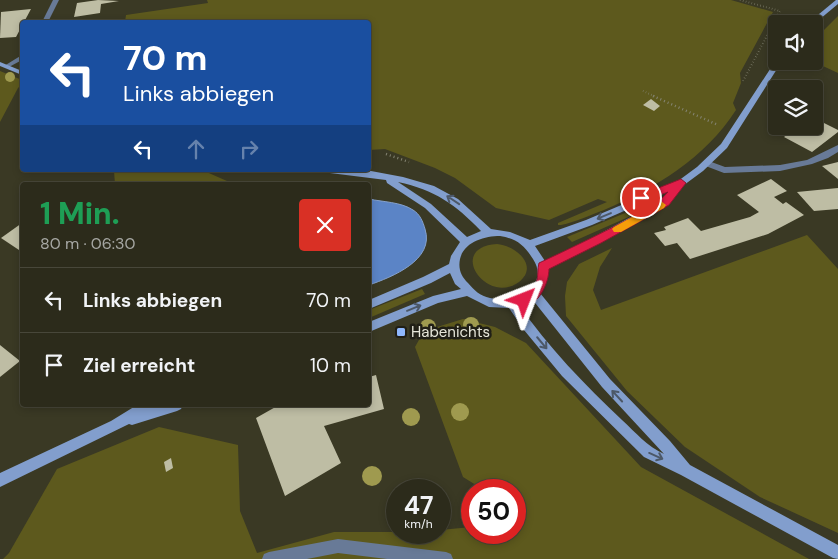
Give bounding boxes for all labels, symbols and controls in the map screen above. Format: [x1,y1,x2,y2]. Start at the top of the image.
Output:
map controls [768,15,823,135]
button: sound [768,15,823,70]
text: 70 m [123,35,207,81]
icon: left [40,40,105,105]
text: Links abbiegen [123,79,274,108]
button: layers [768,80,823,135]
icon: left [129,135,157,163]
icon: ahead [182,135,210,163]
icon: right [235,135,263,163]
pin [620,177,662,219]
icon: arrive [627,184,655,212]
text: 1 Min. [40,194,119,233]
one-way arrow [446,195,460,205]
button: close [299,199,351,251]
one-way arrow [597,211,612,221]
text: 80 m · 06:30 [40,233,136,254]
position arrow [497,273,549,325]
icon: left [40,286,68,314]
text: Links abbiegen [83,288,222,313]
text: 70 m [306,288,351,313]
one-way arrow [406,303,421,312]
place label: Habenichts [411,322,490,342]
marker: Habenichts [395,326,407,338]
one-way arrow [536,336,547,349]
icon: arrive [40,351,68,379]
text: Ziel erreicht [83,353,195,378]
text: 10 m [310,353,351,378]
one-way arrow [611,389,623,402]
one-way arrow [648,452,663,462]
speed limit sign: 50 [461,479,526,544]
text: 47 [404,489,433,522]
text: km/h [404,516,433,532]

